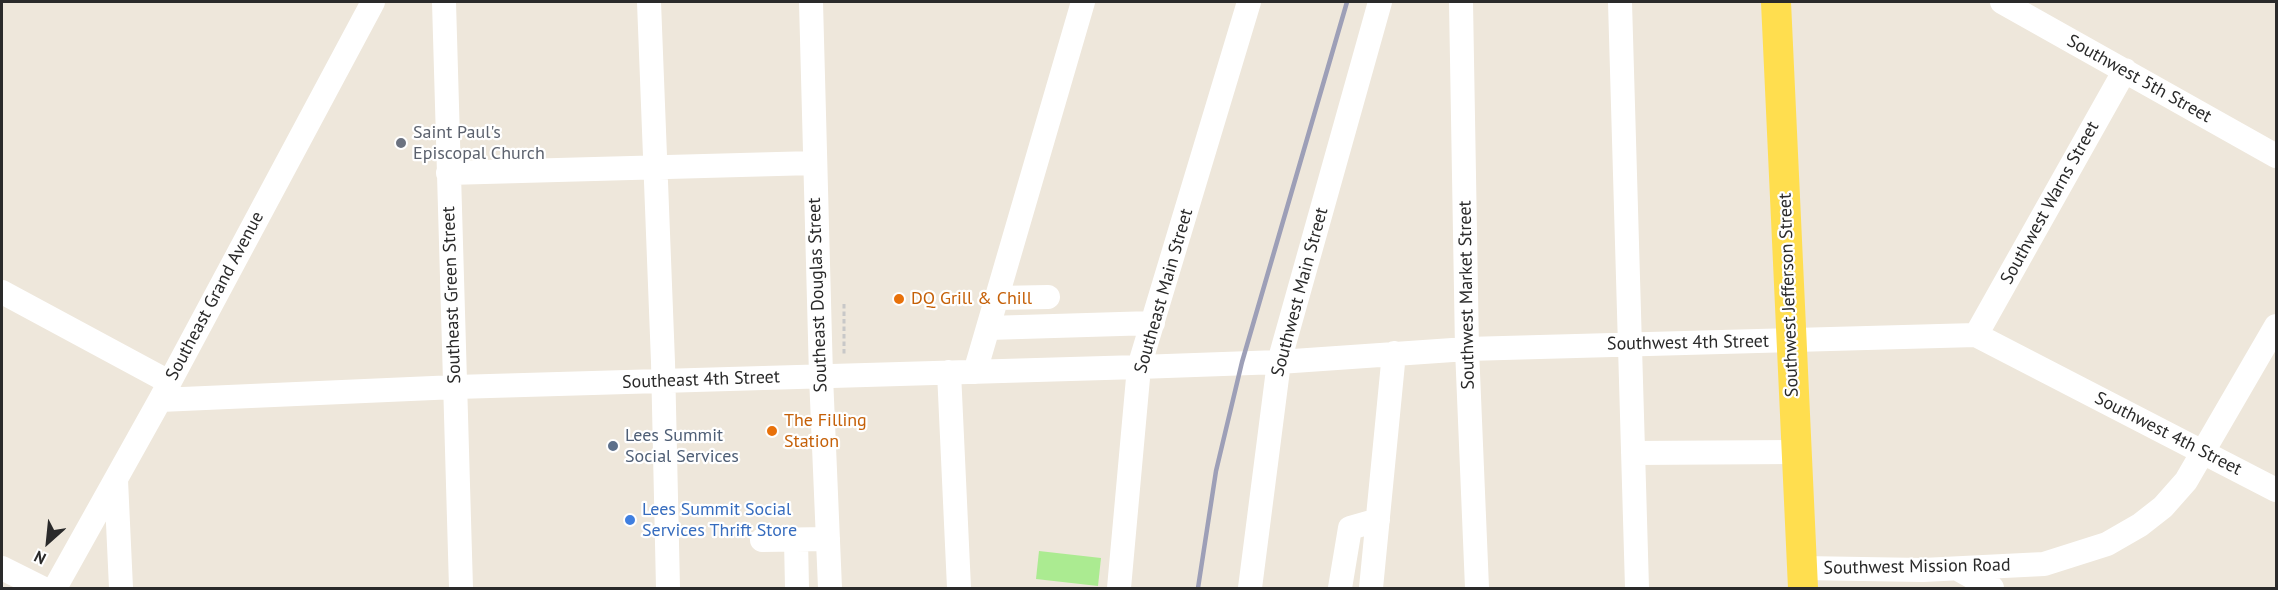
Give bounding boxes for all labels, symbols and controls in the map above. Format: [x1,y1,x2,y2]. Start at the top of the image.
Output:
street label: Southwest 5th Street [2063,30,2215,128]
street label: Southwest Warns Street [1996,118,2104,288]
place label: Saint Paul's Episcopal Church [413,122,545,164]
marker: Saint Paul's Episcopal Church [394,136,408,150]
street label: Southwest Jefferson Street [1775,193,1803,397]
street label: Southeast Douglas Street [804,197,832,393]
street label: Southwest Market Street [1455,200,1479,390]
street label: Southwest Main Street [1267,205,1333,379]
street label: Southeast Green Street [438,206,466,384]
street label: Southeast Main Street [1130,206,1198,376]
street label: Southeast Grand Avenue [161,208,269,384]
place label: DQ Grill & Chill [911,288,1032,310]
marker: DQ Grill & Chill [892,292,906,306]
street label: Southwest 4th Street [1607,331,1769,355]
street label: Southeast 4th Street [622,366,780,394]
street label: Southwest 4th Street [2091,388,2245,480]
place label: The Filling Station [784,410,867,452]
marker: The Filling Station [765,424,779,438]
place label: Lees Summit Social Services [625,425,739,468]
marker: Lees Summit Social Services [606,439,620,453]
place label: Lees Summit Social Services Thrift Store [642,499,797,542]
north arrow [18,512,78,572]
marker: Lees Summit Social Services Thrift Store [623,513,637,527]
text: N [31,547,49,569]
street label: Southwest Mission Road [1823,555,2011,579]

